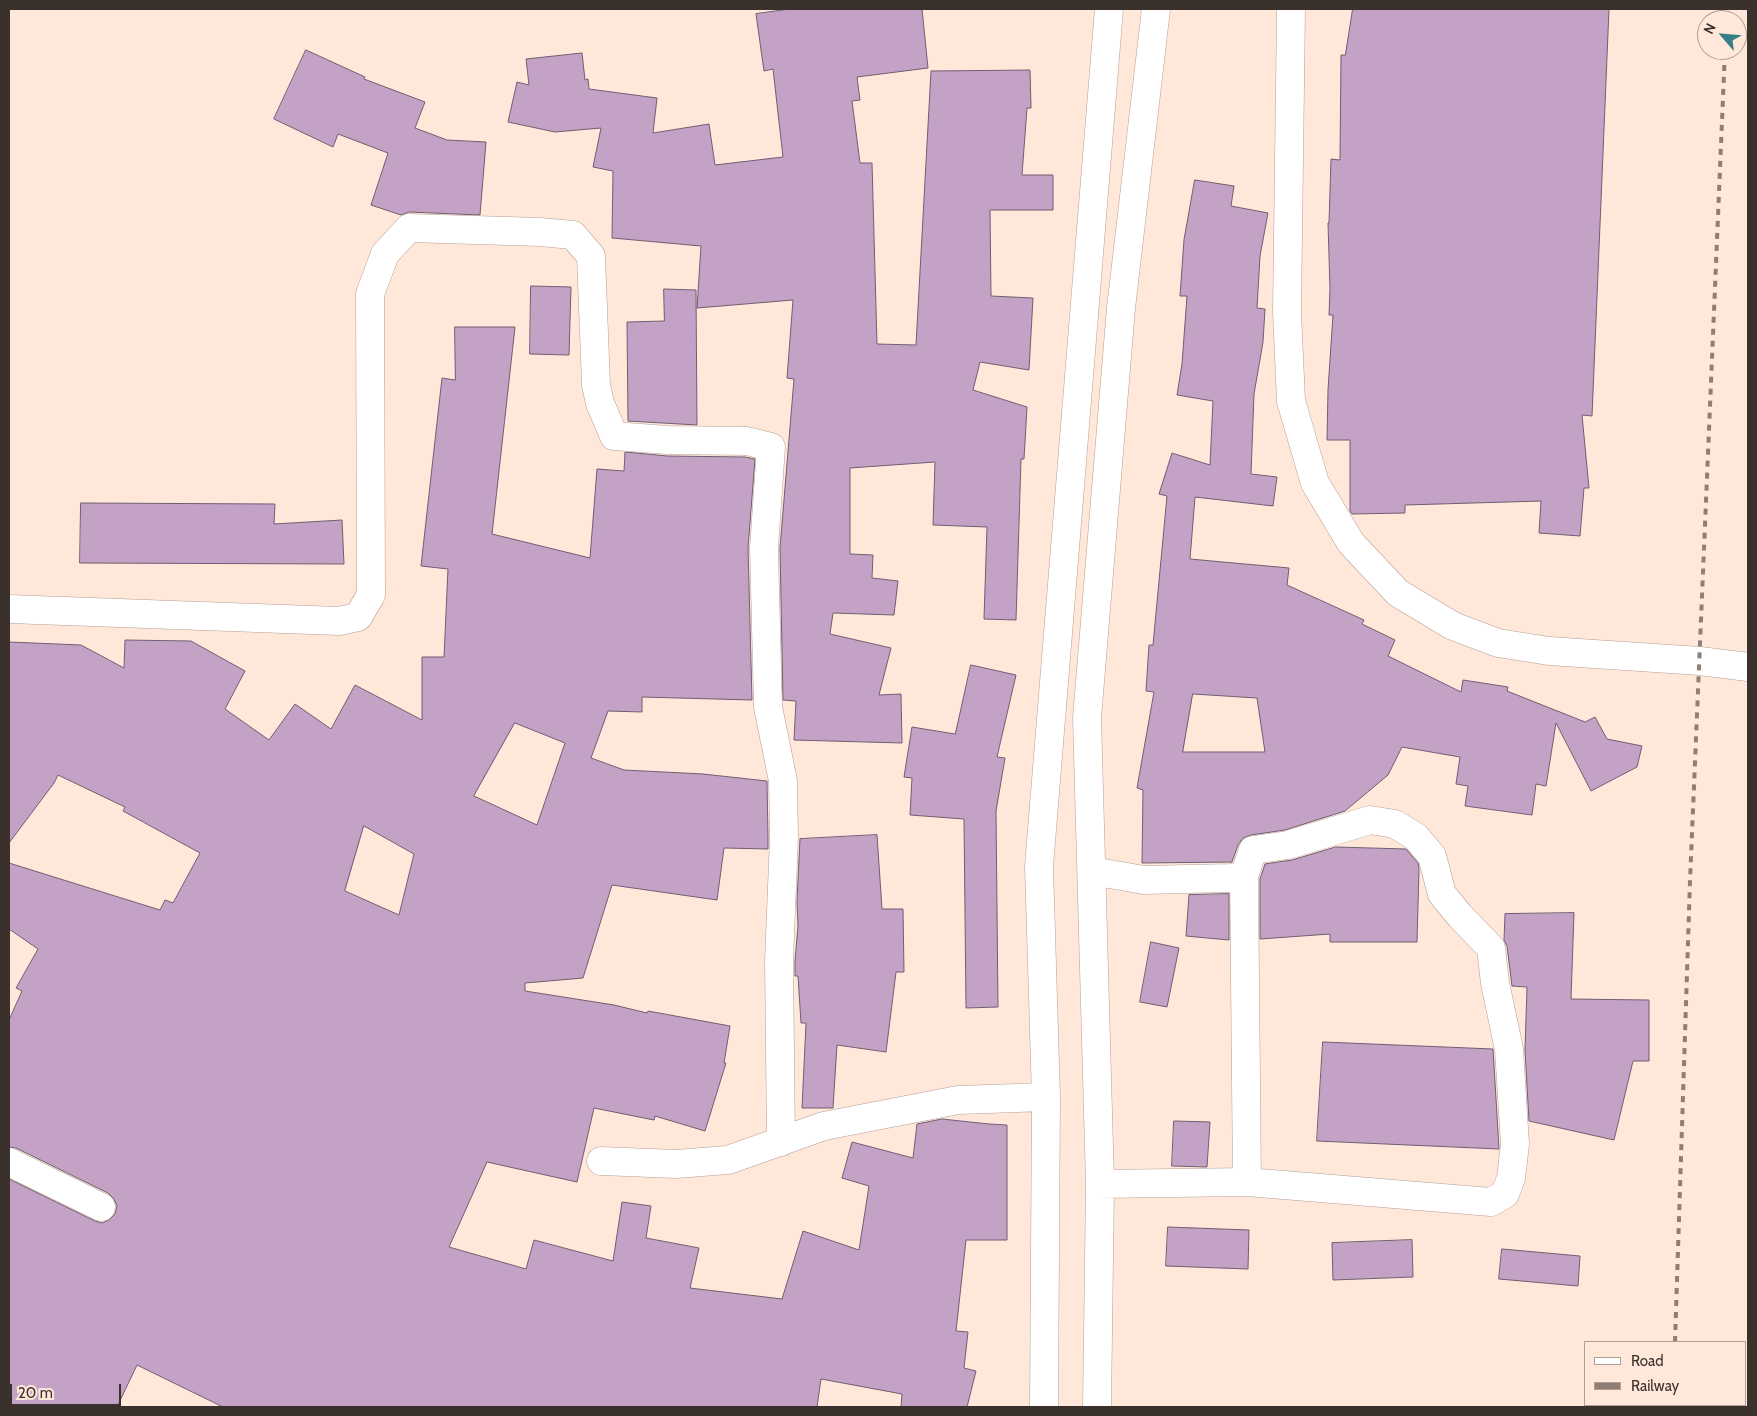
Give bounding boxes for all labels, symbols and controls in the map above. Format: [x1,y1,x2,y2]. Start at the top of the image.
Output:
north arrow [1697,10,1747,60]
text: N [1699,20,1720,37]
legend [1584,1341,1747,1406]
text: Road [1631,1352,1664,1370]
scale bar [12,1374,124,1406]
text: Railway [1631,1377,1679,1395]
text: 20 m [18,1384,53,1402]

